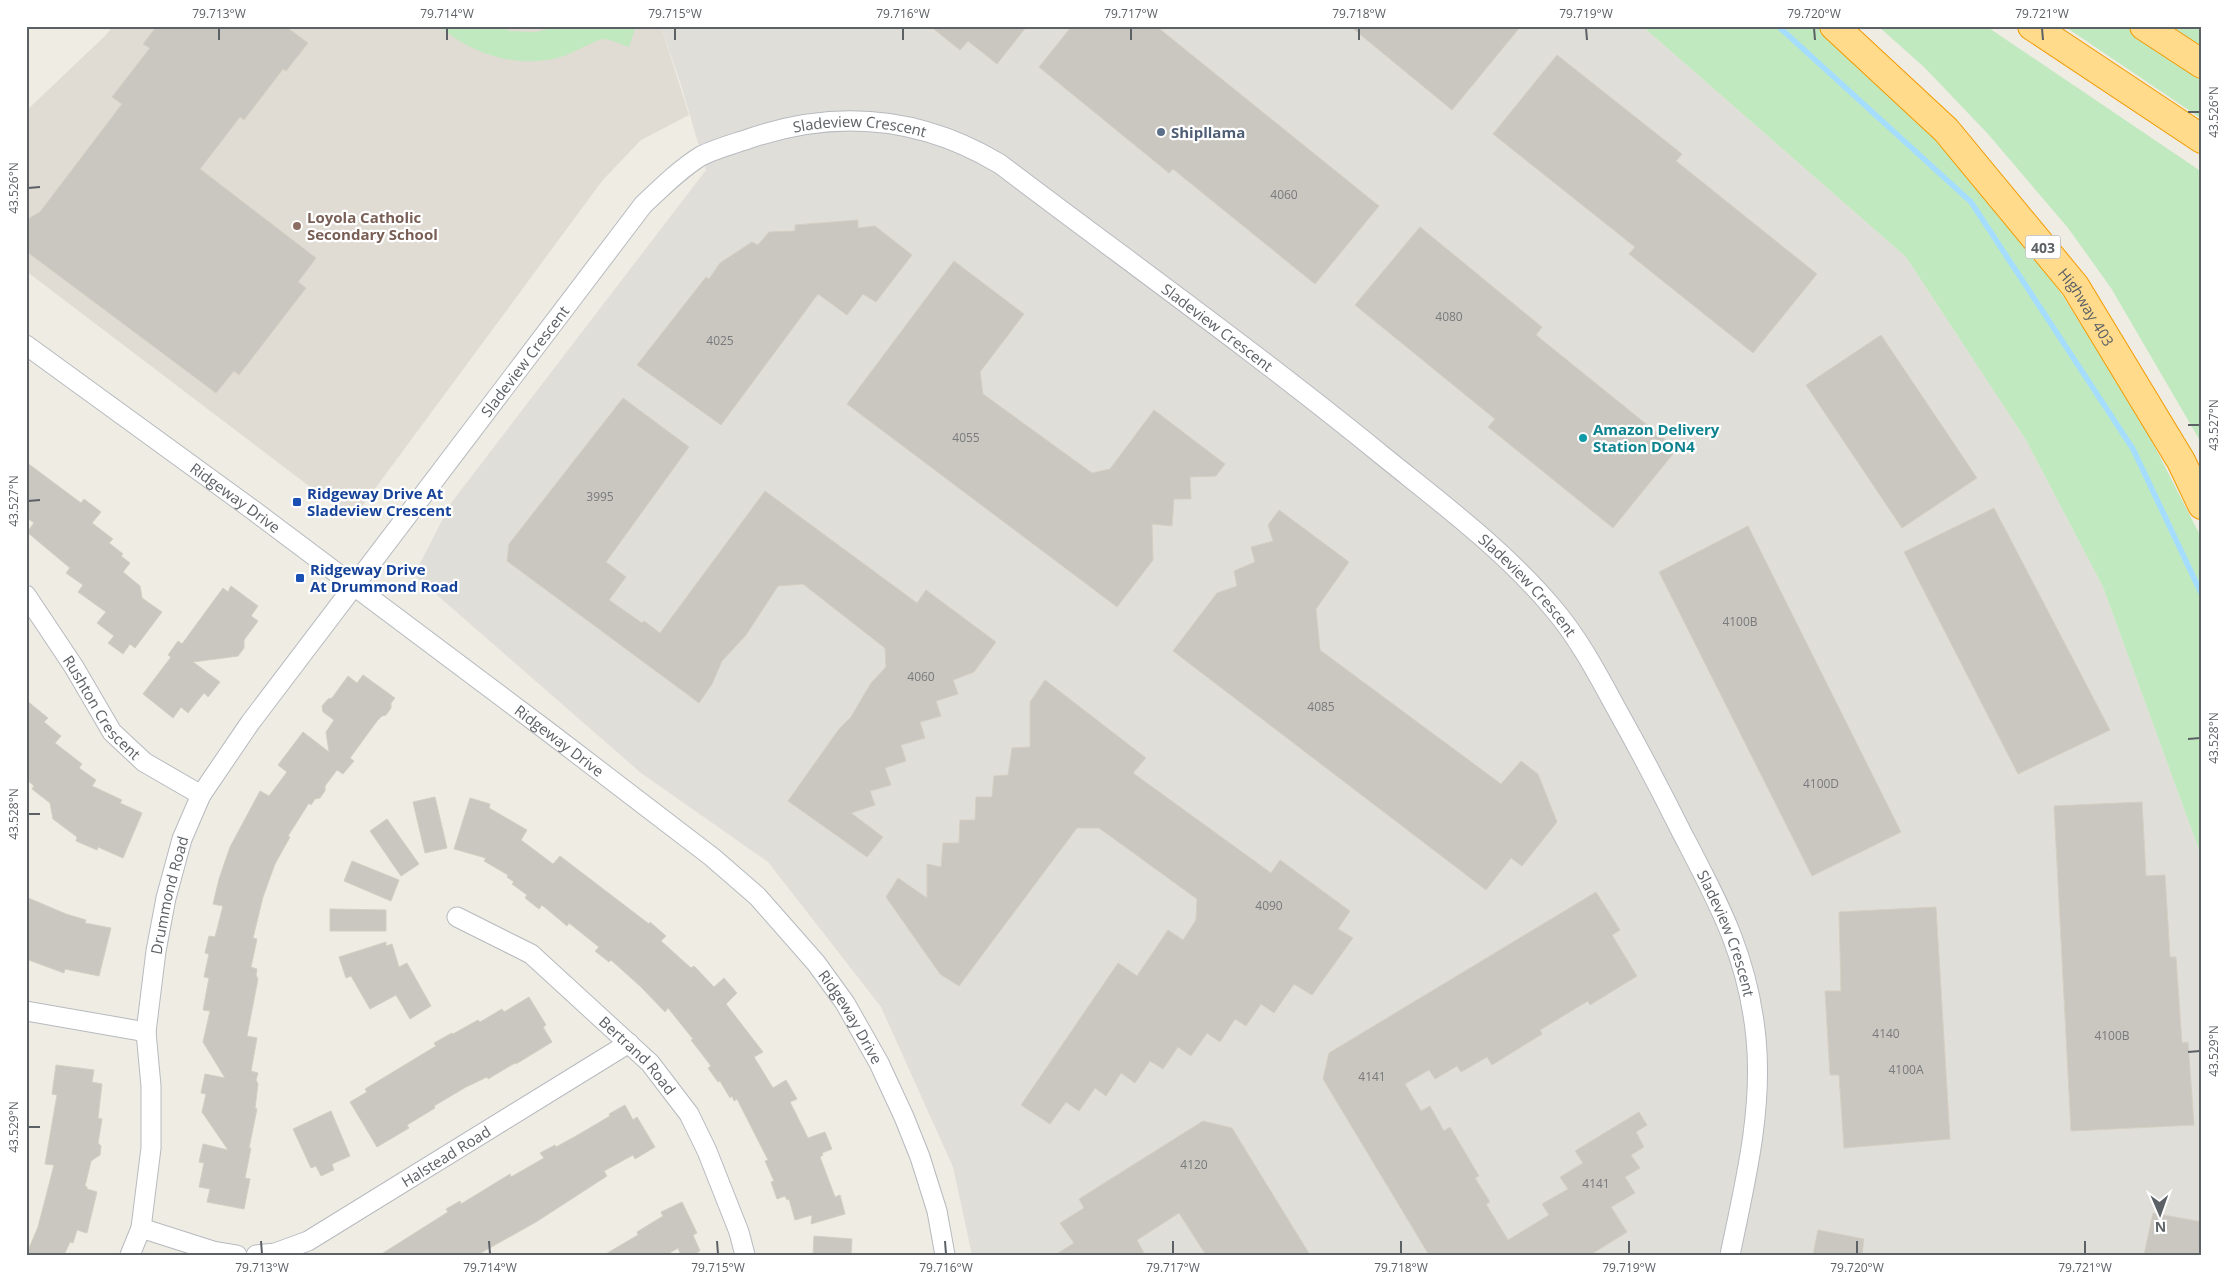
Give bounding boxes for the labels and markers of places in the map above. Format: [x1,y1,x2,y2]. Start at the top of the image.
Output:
place label: Shipllama [1171,122,1245,142]
marker: Shipllama [1155,126,1167,138]
place label: Loyola Catholic Secondary School [307,207,438,244]
marker: Loyola Catholic Secondary School [291,220,303,232]
place label: Amazon Delivery Station DON4 [1593,419,1720,456]
marker: Amazon Delivery Station DON4 [1577,432,1589,444]
place label: Ridgeway Drive At Sladeview Crescent [307,483,452,520]
marker: Ridgeway Drive At Sladeview Crescent [291,496,303,508]
place label: Ridgeway Drive At Drummond Road [310,559,458,596]
marker: Ridgeway Drive At Drummond Road [294,572,306,584]

